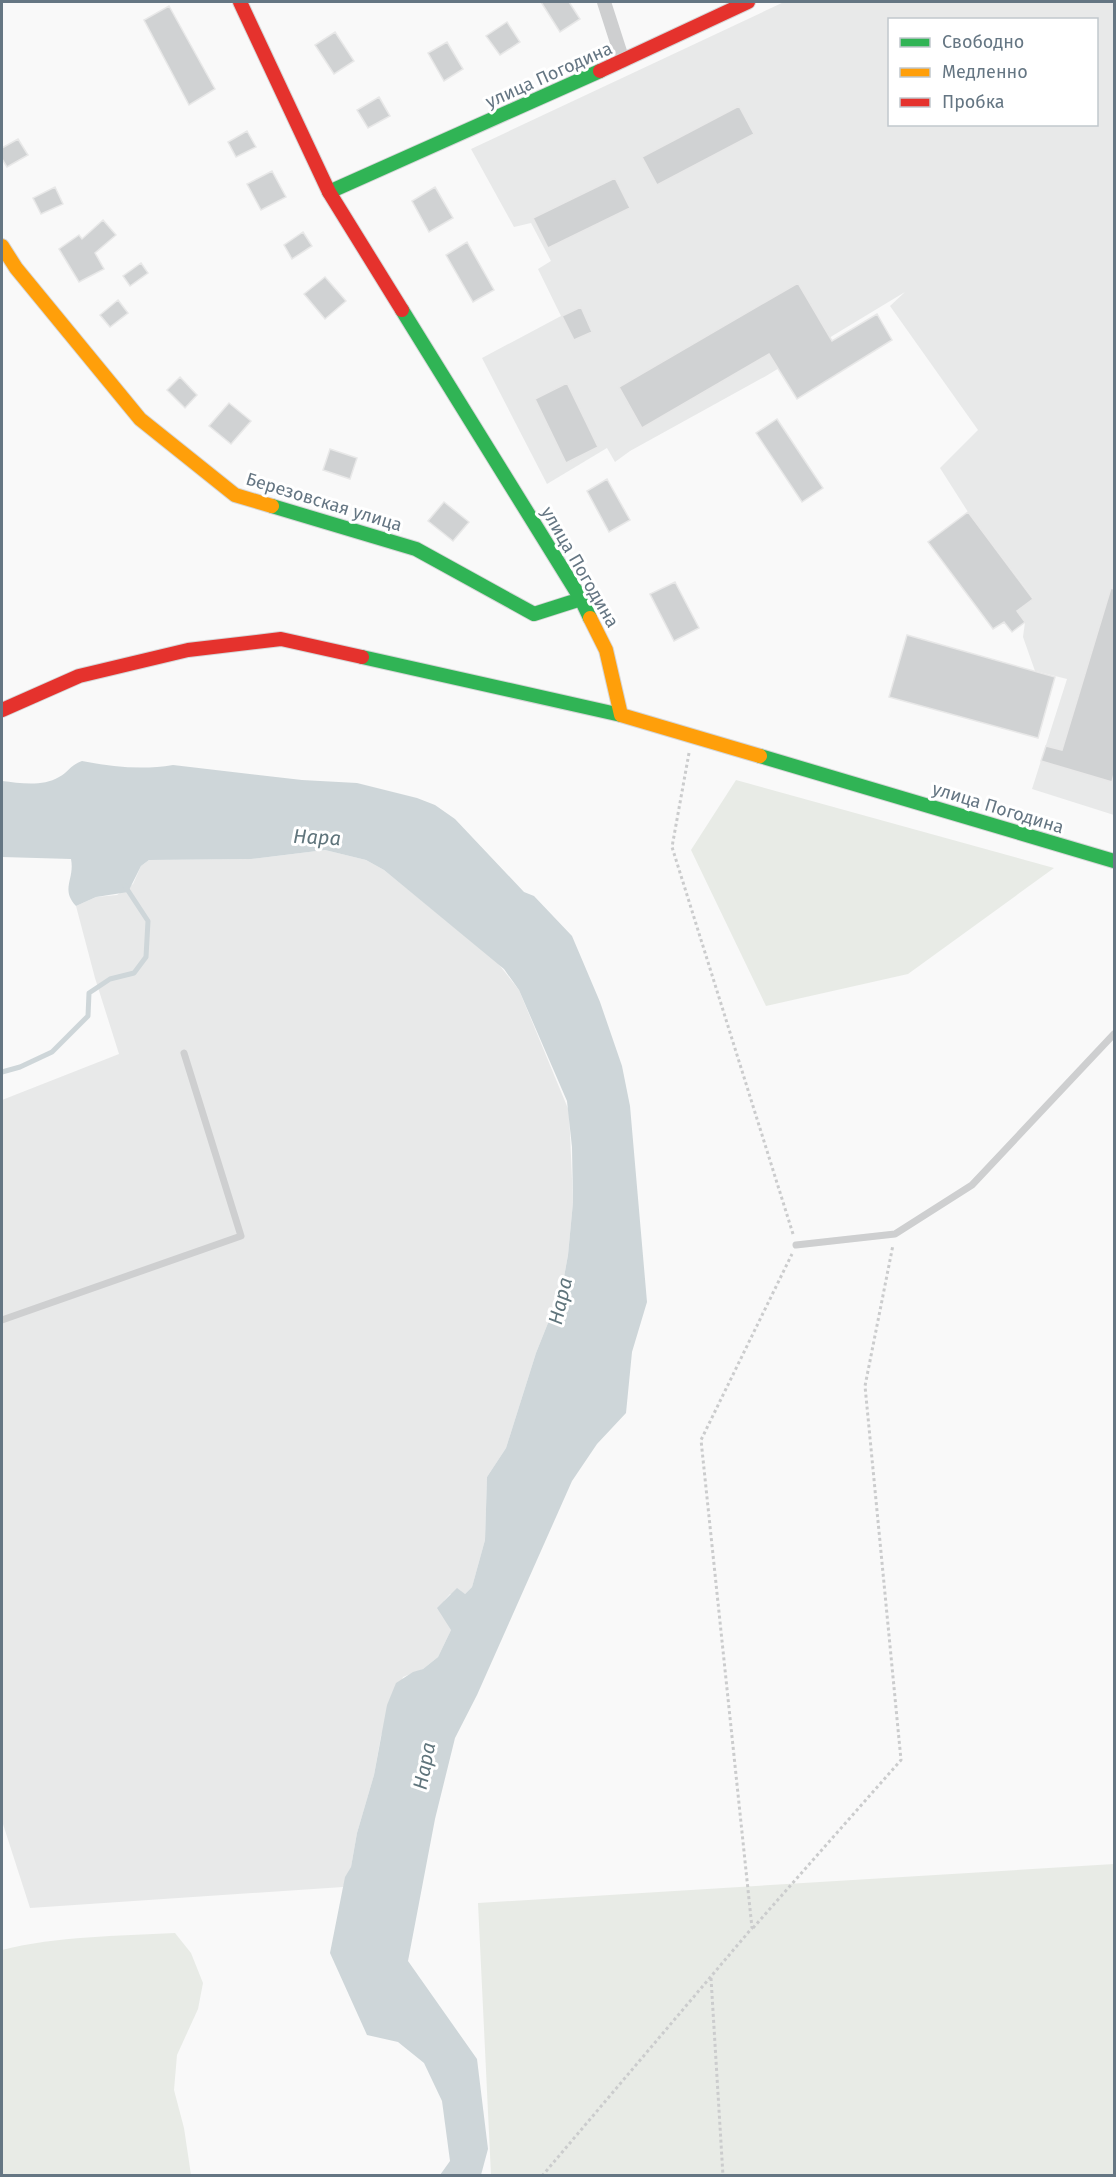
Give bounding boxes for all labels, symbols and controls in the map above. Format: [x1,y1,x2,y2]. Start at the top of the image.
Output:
legend [888,18,1098,126]
text: Свободно [942,31,1024,53]
street label: улица Погодина [482,37,616,113]
text: Медленно [942,61,1028,83]
text: Пробка [942,91,1005,113]
street label: Березовская улица [243,468,405,536]
street label: улица Погодина [536,502,624,632]
street label: улица Погодина [930,778,1066,838]
water label: Нара [292,824,342,850]
water label: Нара [543,1275,577,1327]
water label: Нара [408,1740,440,1792]

